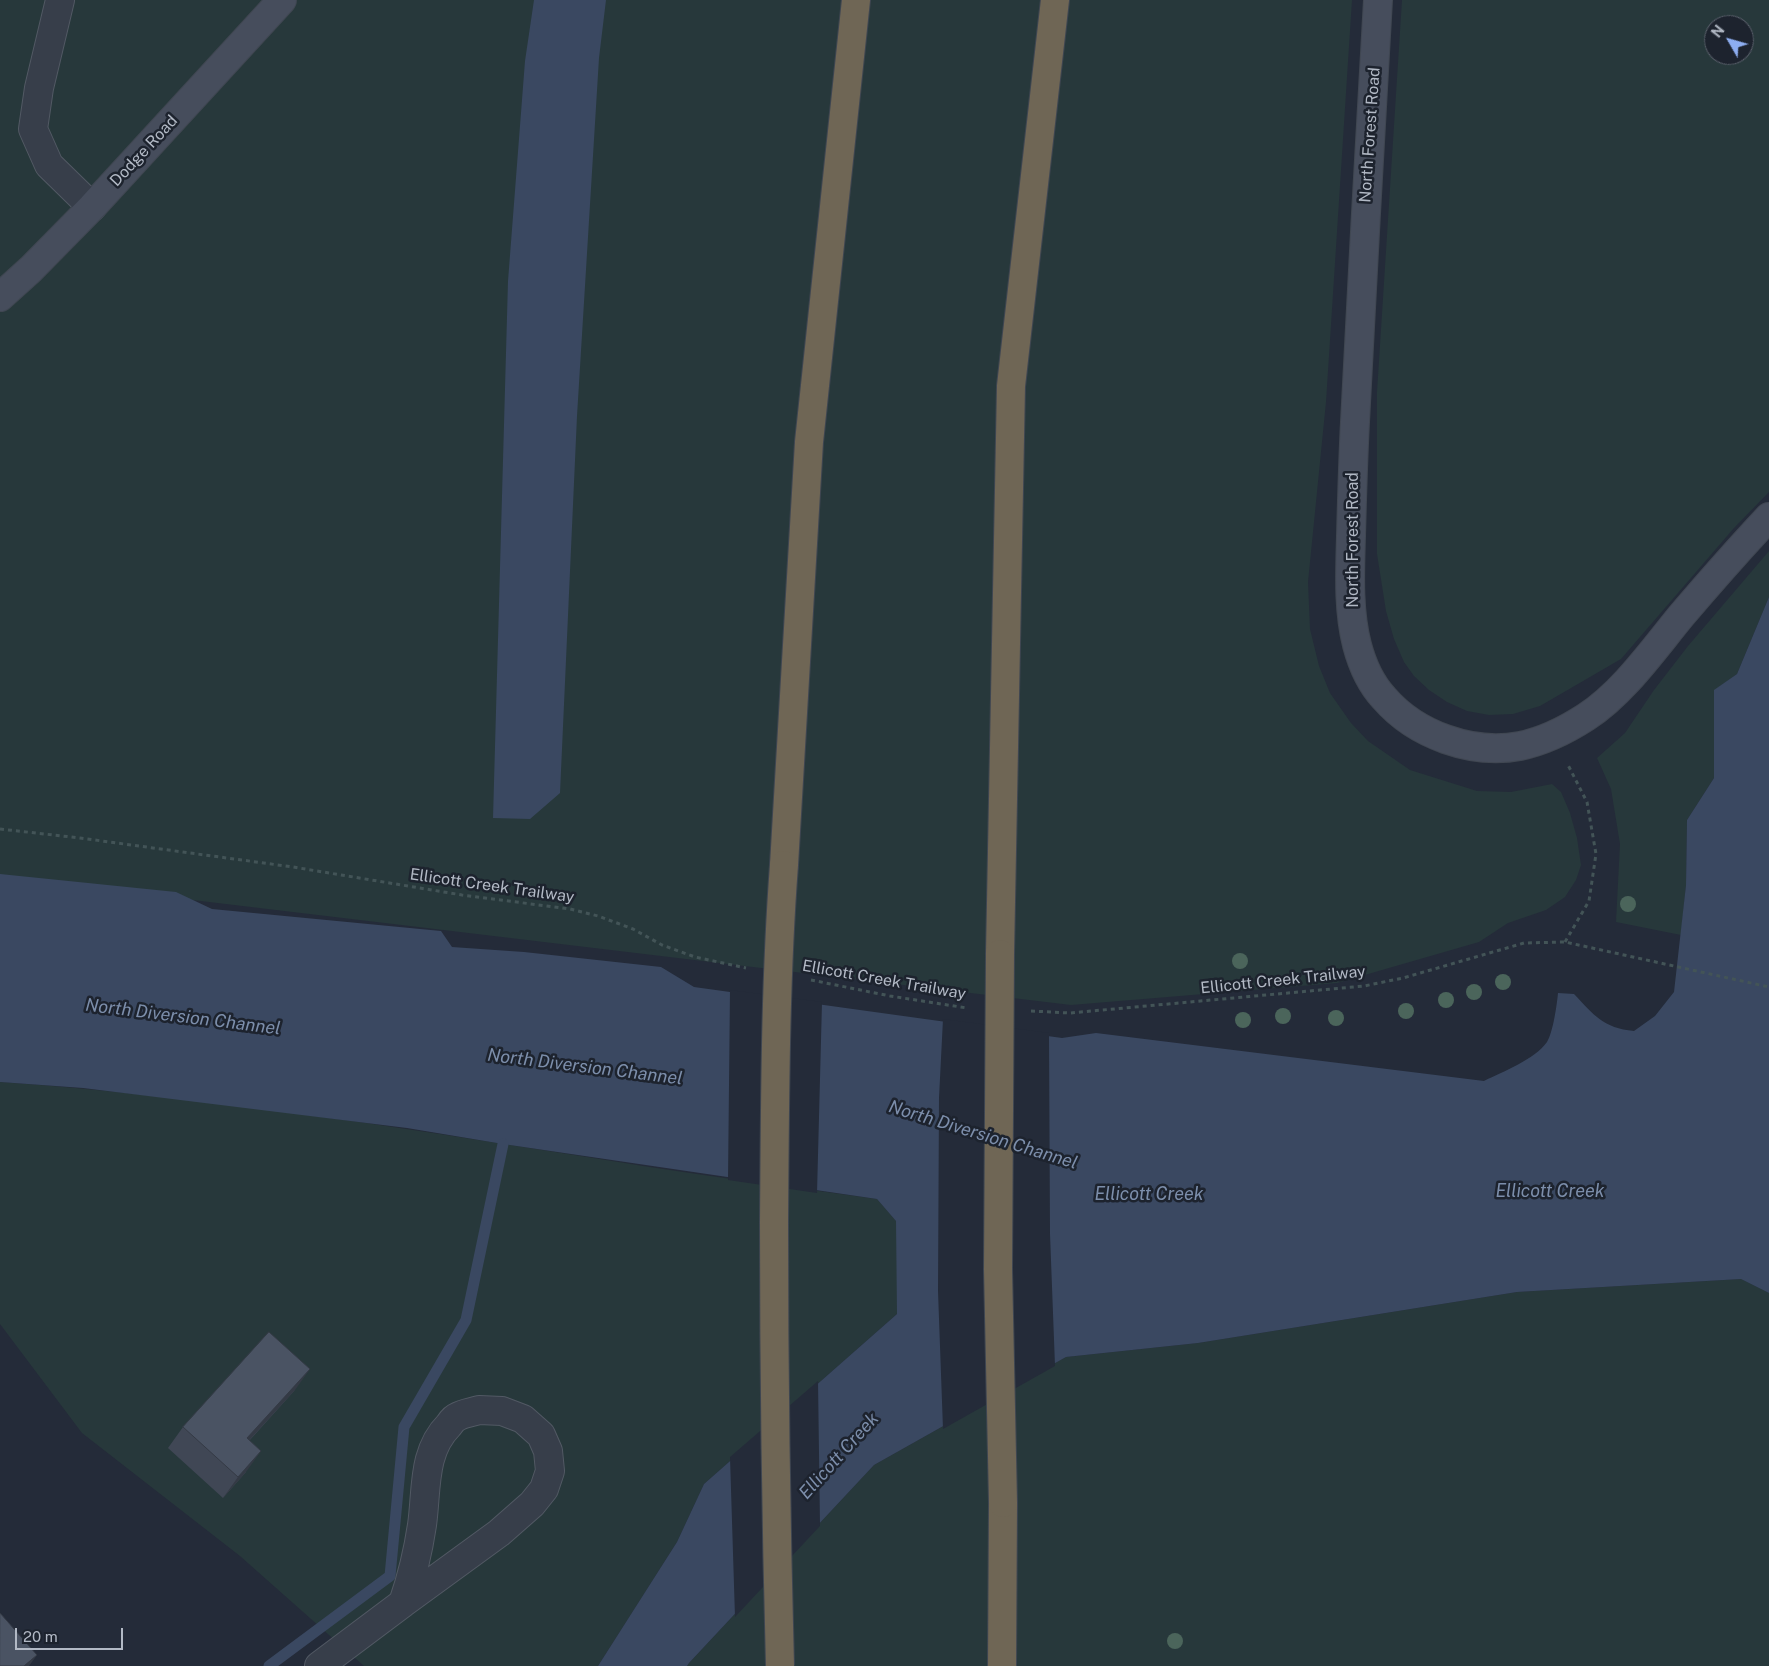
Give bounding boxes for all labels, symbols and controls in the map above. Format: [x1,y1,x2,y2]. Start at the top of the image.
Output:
north arrow [1704,15,1754,65]
text: N [1708,22,1728,41]
street label: North Forest Road [1356,67,1384,203]
street label: Dodge Road [106,111,182,191]
street label: North Forest Road [1343,472,1363,608]
street label: Ellicott Creek Trailway [409,865,575,907]
street label: Ellicott Creek Trailway [801,956,967,1004]
street label: Ellicott Creek Trailway [1200,962,1366,998]
water label: North Diversion Channel [84,994,282,1040]
water label: North Diversion Channel [486,1044,684,1090]
water label: North Diversion Channel [886,1096,1080,1174]
water label: Ellicott Creek [1495,1180,1605,1202]
water label: Ellicott Creek [1094,1183,1204,1205]
water label: Ellicott Creek [794,1408,884,1504]
scale bar [18,1618,125,1650]
text: 20 m [23,1628,58,1645]

